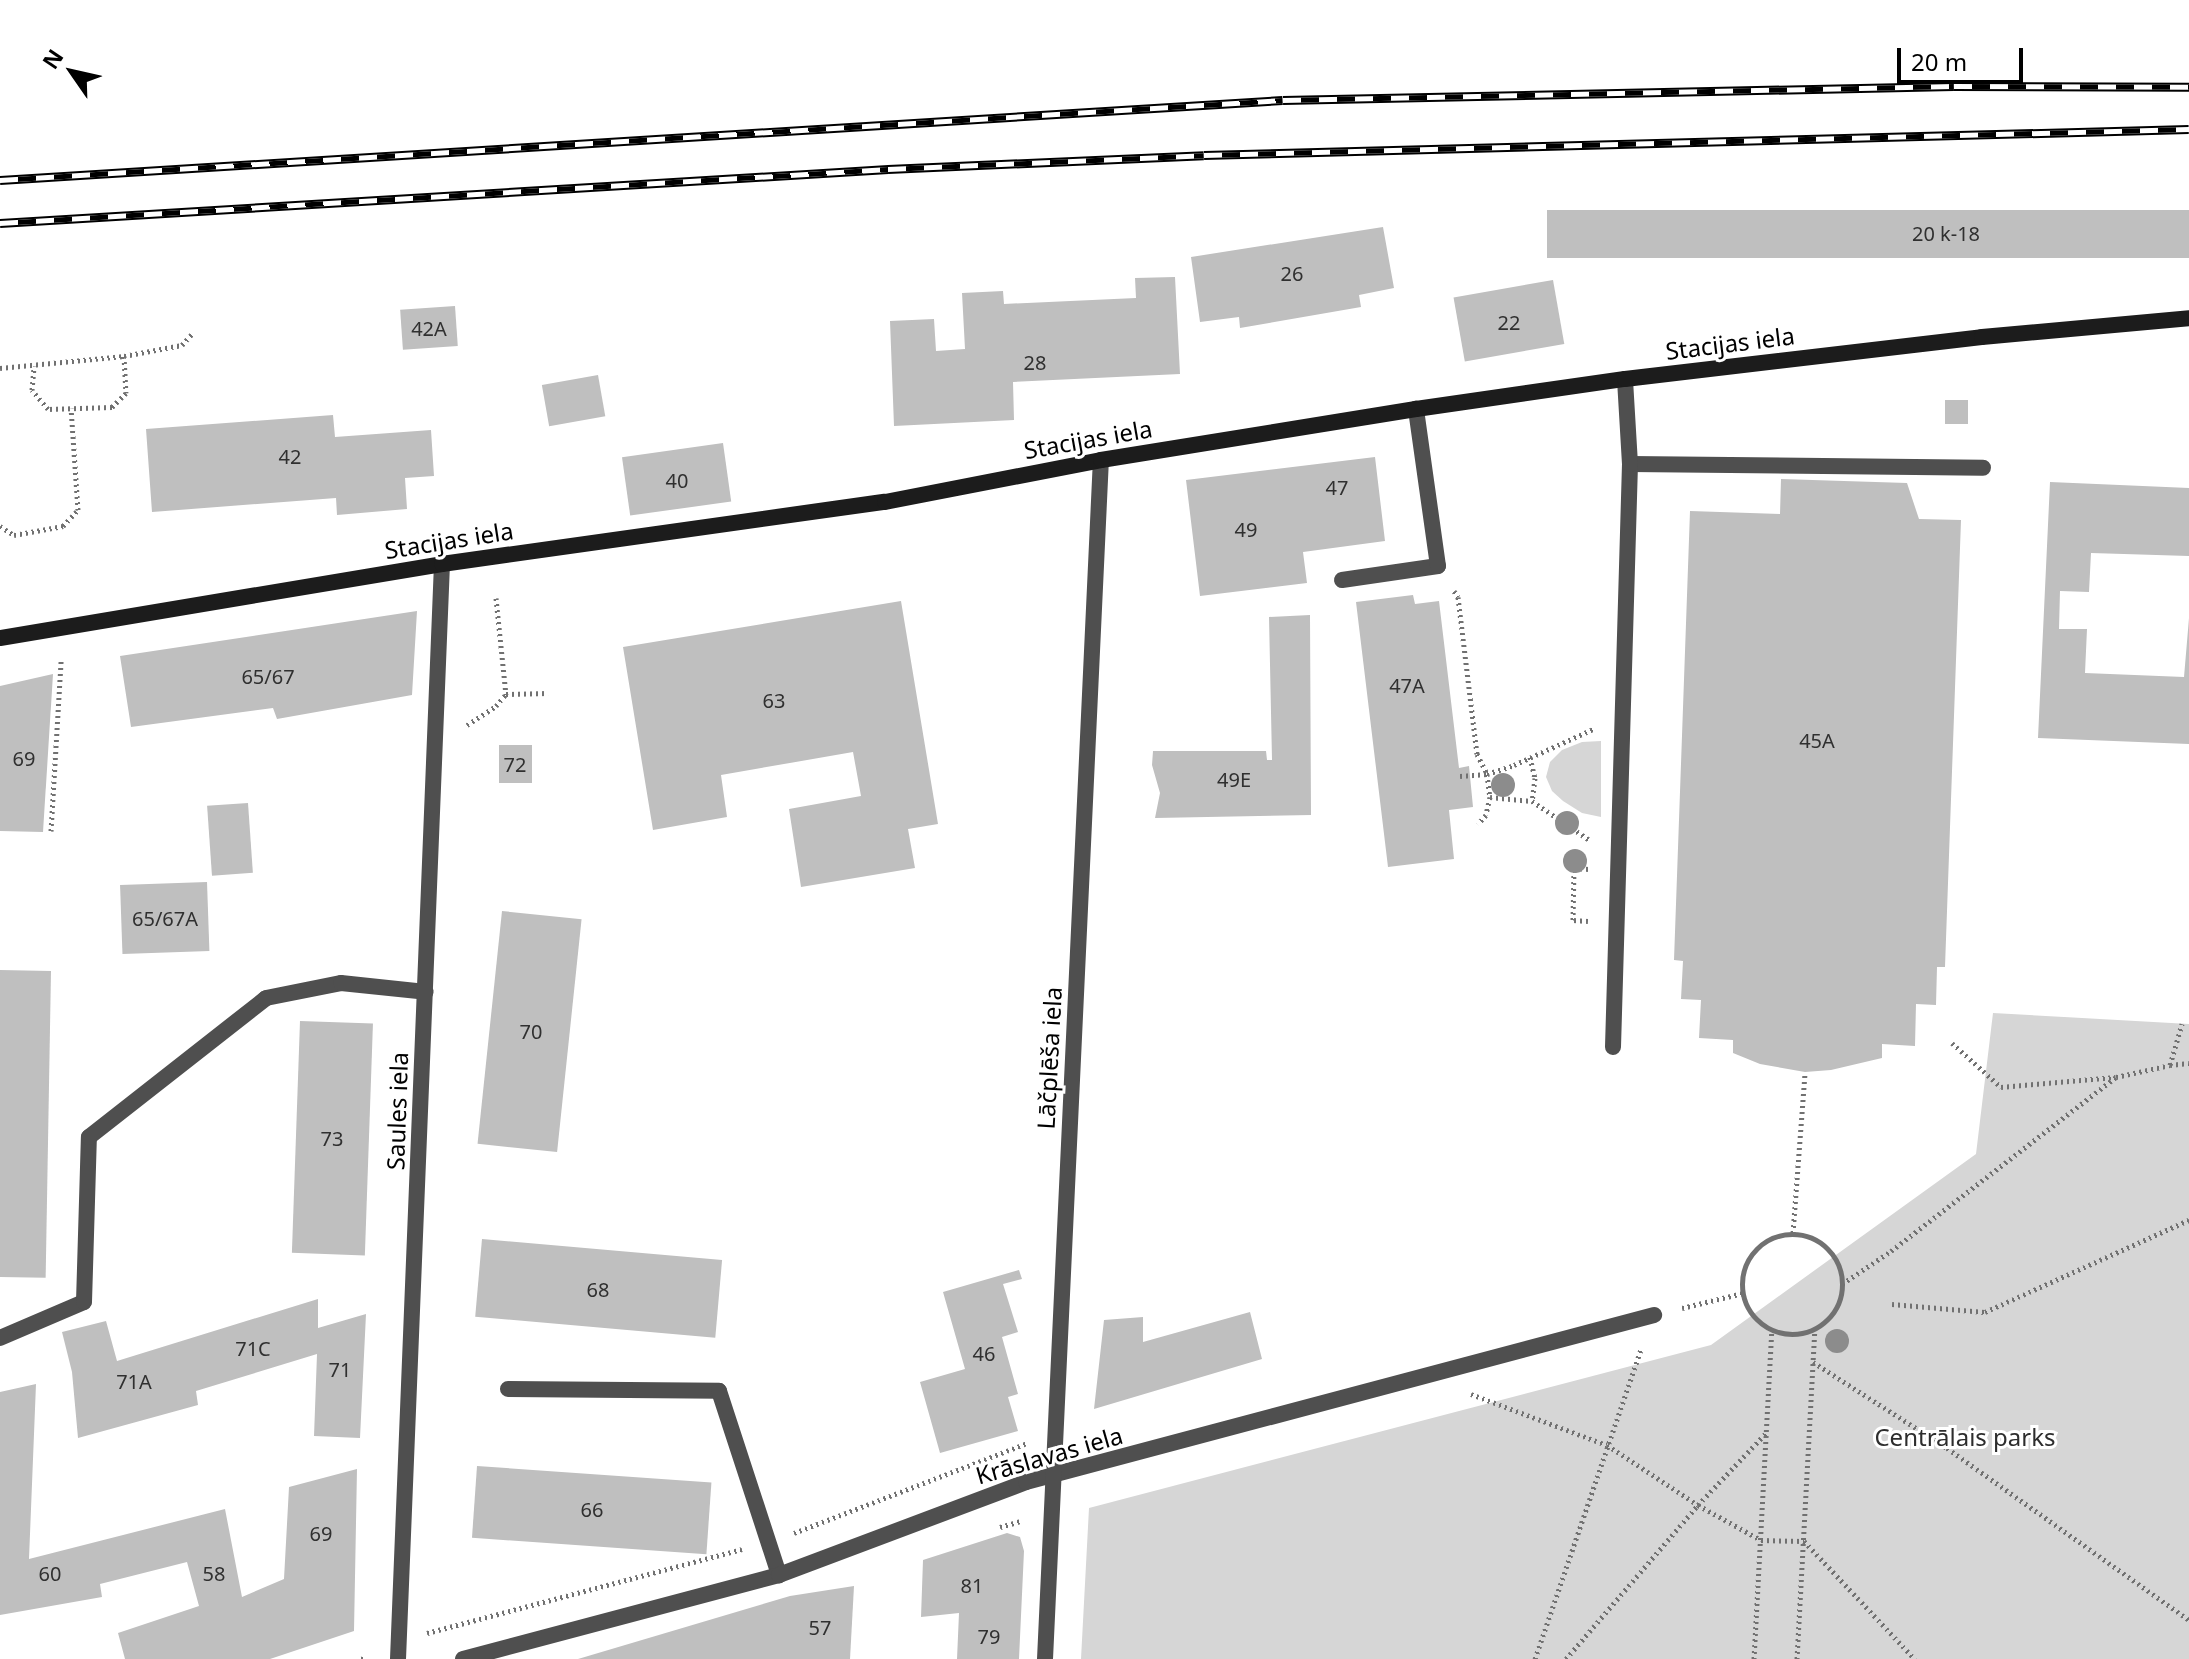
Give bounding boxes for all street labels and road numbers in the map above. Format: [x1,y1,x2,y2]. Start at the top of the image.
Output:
street label: Stacijas iela [1664,321,1796,365]
street label: Stacijas iela [1022,414,1154,464]
street label: Stacijas iela [383,516,515,564]
street label: Lāčplēša iela [1031,986,1067,1130]
street label: Saules iela [381,1051,413,1171]
street label: Krāslavas iela [972,1420,1126,1490]

